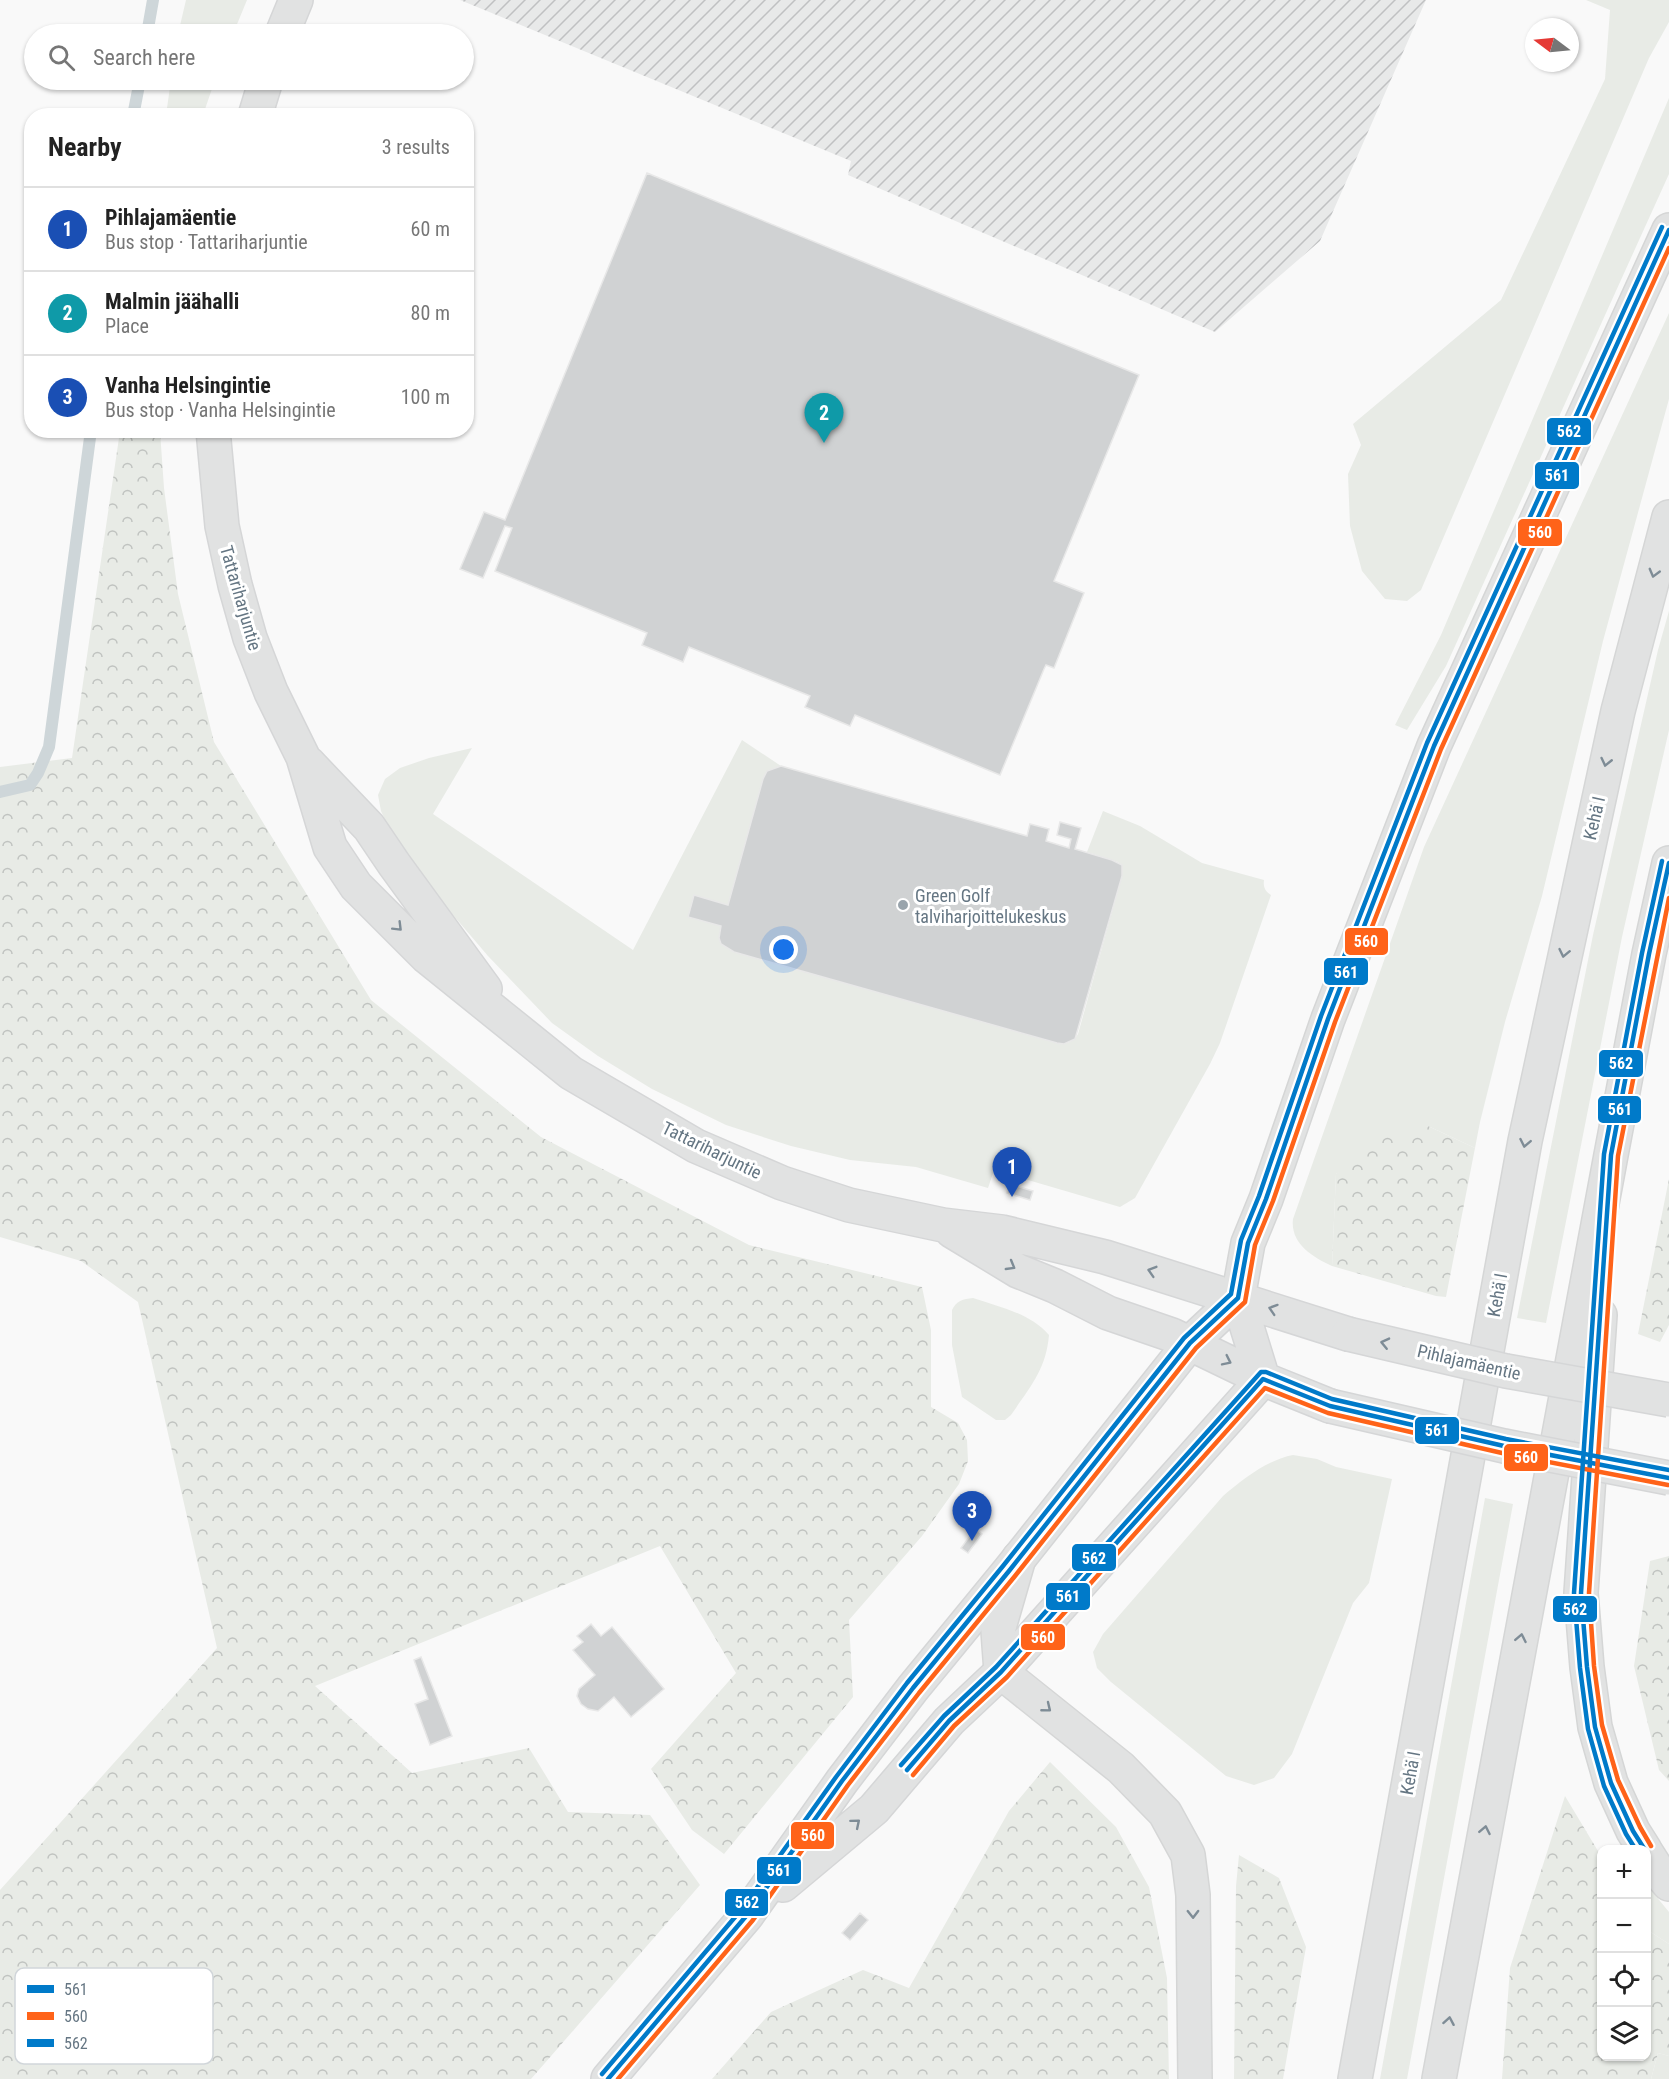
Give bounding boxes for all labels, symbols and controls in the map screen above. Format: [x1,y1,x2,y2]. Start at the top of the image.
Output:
north arrow [1525,18,1579,72]
search box [24,24,474,90]
icon: search [45,41,78,74]
text: Search here [93,45,195,70]
text: Nearby [48,132,122,162]
text: 3 results [382,135,450,159]
text: Pihlajamäentie [105,205,236,230]
text: 1 [62,217,73,241]
text: 60 m [411,217,450,241]
text: Bus stop · Tattariharjuntie [105,230,308,254]
text: Malmin jäähalli [105,289,239,314]
text: 2 [62,301,73,325]
text: 80 m [411,301,450,325]
text: Place [105,314,149,338]
text: Vanha Helsingintie [105,373,271,398]
text: 3 [62,385,73,409]
text: 100 m [401,385,450,409]
pin: 2 [804,394,844,443]
text: Bus stop · Vanha Helsingintie [105,398,336,422]
line badge: 562 [1546,417,1592,446]
text: 562 [1557,422,1581,441]
line badge: 561 [1534,461,1580,490]
text: 561 [1545,466,1569,485]
line badge: 560 [1517,518,1563,547]
text: 560 [1528,523,1552,542]
street label: Tattariharjuntie [216,543,266,653]
one-way arrow [1648,568,1661,578]
one-way arrow [1600,757,1613,767]
street label: Kehä I [1579,794,1609,842]
place label: Green Golf talviharjoittelukeskus [915,885,1066,927]
marker: Green Golf talviharjoittelukeskus [896,898,910,912]
one-way arrow [390,920,401,931]
line badge: 560 [1344,927,1389,956]
text: 560 [1354,932,1378,951]
your location [769,935,798,964]
one-way arrow [1558,947,1571,957]
line badge: 561 [1323,957,1369,986]
text: 561 [1334,963,1358,982]
line badge: 562 [1598,1049,1644,1078]
text: 562 [1609,1054,1633,1073]
line badge: 561 [1597,1095,1642,1124]
text: 561 [1608,1100,1632,1119]
street label: Tattariharjuntie [659,1117,765,1183]
one-way arrow [1519,1138,1532,1148]
pin: 1 [992,1148,1032,1197]
one-way arrow [1005,1259,1015,1271]
one-way arrow [1147,1266,1158,1278]
street label: Kehä I [1483,1272,1511,1318]
one-way arrow [1268,1304,1279,1317]
one-way arrow [1381,1337,1391,1350]
street label: Pihlajamäentie [1415,1340,1523,1384]
one-way arrow [1220,1354,1231,1365]
line badge: 561 [1414,1416,1460,1445]
text: 561 [1425,1421,1449,1440]
line badge: 560 [1503,1443,1549,1472]
text: 560 [1514,1448,1538,1467]
pin: 3 [952,1492,992,1541]
line badge: 562 [1071,1543,1117,1572]
text: 562 [1082,1549,1106,1568]
line badge: 561 [1045,1582,1091,1611]
text: 561 [1056,1587,1080,1606]
line badge: 562 [1552,1595,1598,1623]
text: 562 [1563,1600,1587,1619]
line badge: 560 [1020,1623,1066,1651]
text: 560 [1031,1628,1055,1647]
one-way arrow [1514,1633,1527,1643]
one-way arrow [1040,1701,1051,1712]
street label: Kehä I [1396,1750,1424,1796]
one-way arrow [849,1820,860,1831]
line badge: 560 [790,1821,835,1850]
one-way arrow [1478,1825,1491,1835]
text: 560 [801,1826,825,1845]
map controls [1597,1845,1651,2061]
button: + [1597,1845,1651,1899]
line badge: 561 [756,1856,802,1885]
text: 561 [767,1861,791,1880]
line badge: 562 [724,1888,769,1917]
text: 562 [735,1893,759,1912]
button: − [1597,1899,1651,1953]
one-way arrow [1187,1909,1199,1918]
button: locate [1597,1953,1651,2007]
legend [15,1968,213,2064]
text: 561 [64,1980,88,1999]
text: 560 [64,2007,88,2026]
button: layers [1597,2007,1651,2061]
one-way arrow [1442,2017,1455,2027]
text: 562 [64,2034,88,2053]

